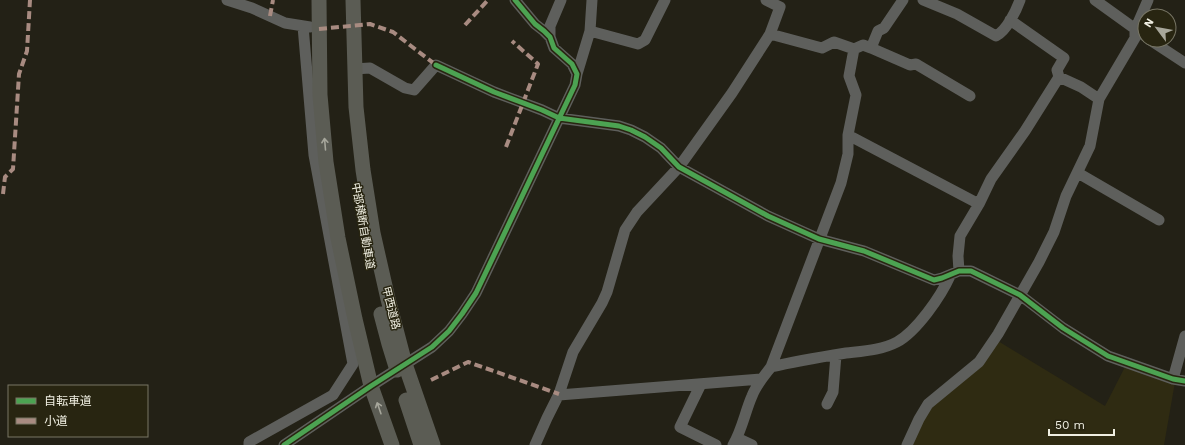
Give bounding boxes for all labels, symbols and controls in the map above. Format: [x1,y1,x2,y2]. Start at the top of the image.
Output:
north arrow [1137,8,1177,48]
text: N [1141,16,1157,30]
one-way arrow [321,138,328,151]
street label: 中部横断自動車道 [349,182,377,270]
street label: 甲西道路 [379,285,403,331]
legend [8,385,148,437]
text: 自転車道 [44,394,92,408]
one-way arrow [374,403,382,415]
scale bar [1049,411,1114,437]
text: 小道 [44,414,68,428]
text: 50 m [1055,418,1085,432]

